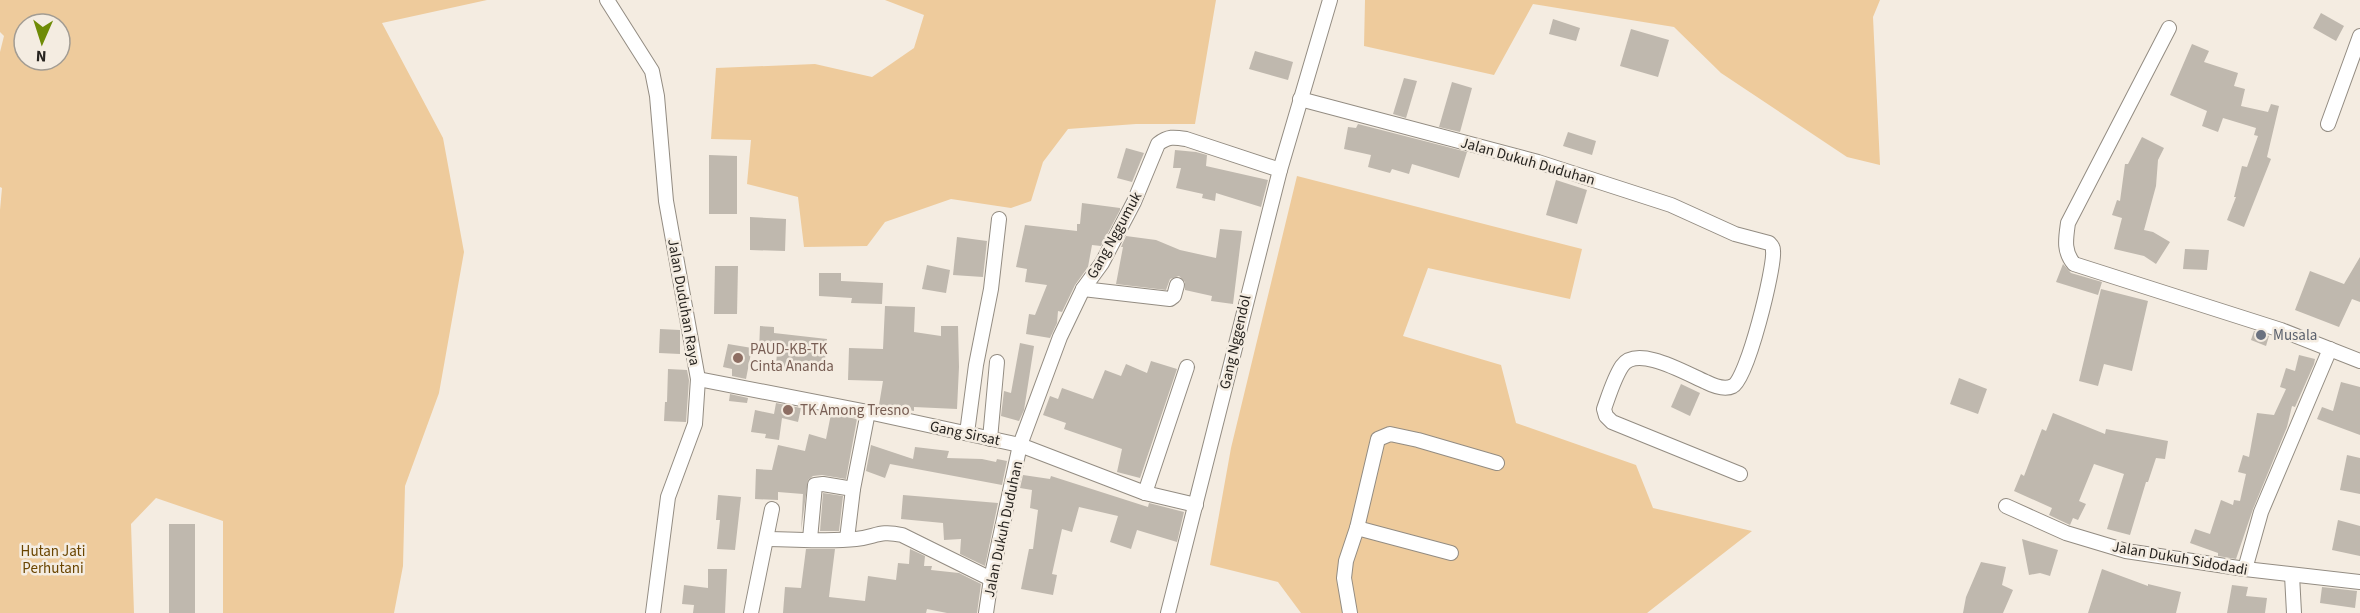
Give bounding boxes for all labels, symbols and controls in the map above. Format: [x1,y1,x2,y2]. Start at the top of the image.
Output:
north arrow [12,12,72,72]
text: N [35,45,47,67]
street label: Jalan Dukuh Duduhan [1458,132,1598,191]
street label: Gang Nggumuk [1082,187,1147,283]
street label: Jalan Duduhan Raya [662,237,705,367]
street label: Gang Nggendol [1214,293,1257,391]
place label: Musala [2273,325,2317,346]
marker: Musala [2254,328,2268,342]
place label: PAUD-KB-TK Cinta Ananda [750,339,834,377]
marker: PAUD-KB-TK Cinta Ananda [731,351,745,365]
place label: TK Among Tresno [800,400,910,421]
marker: TK Among Tresno [781,403,795,417]
street label: Gang Sirsat [928,416,1002,451]
street label: Jalan Dukuh Duduhan [979,459,1028,599]
street label: Jalan Dukuh Sidodadi [2110,536,2249,581]
park label: Hutan Jati Perhutani [21,541,85,579]

